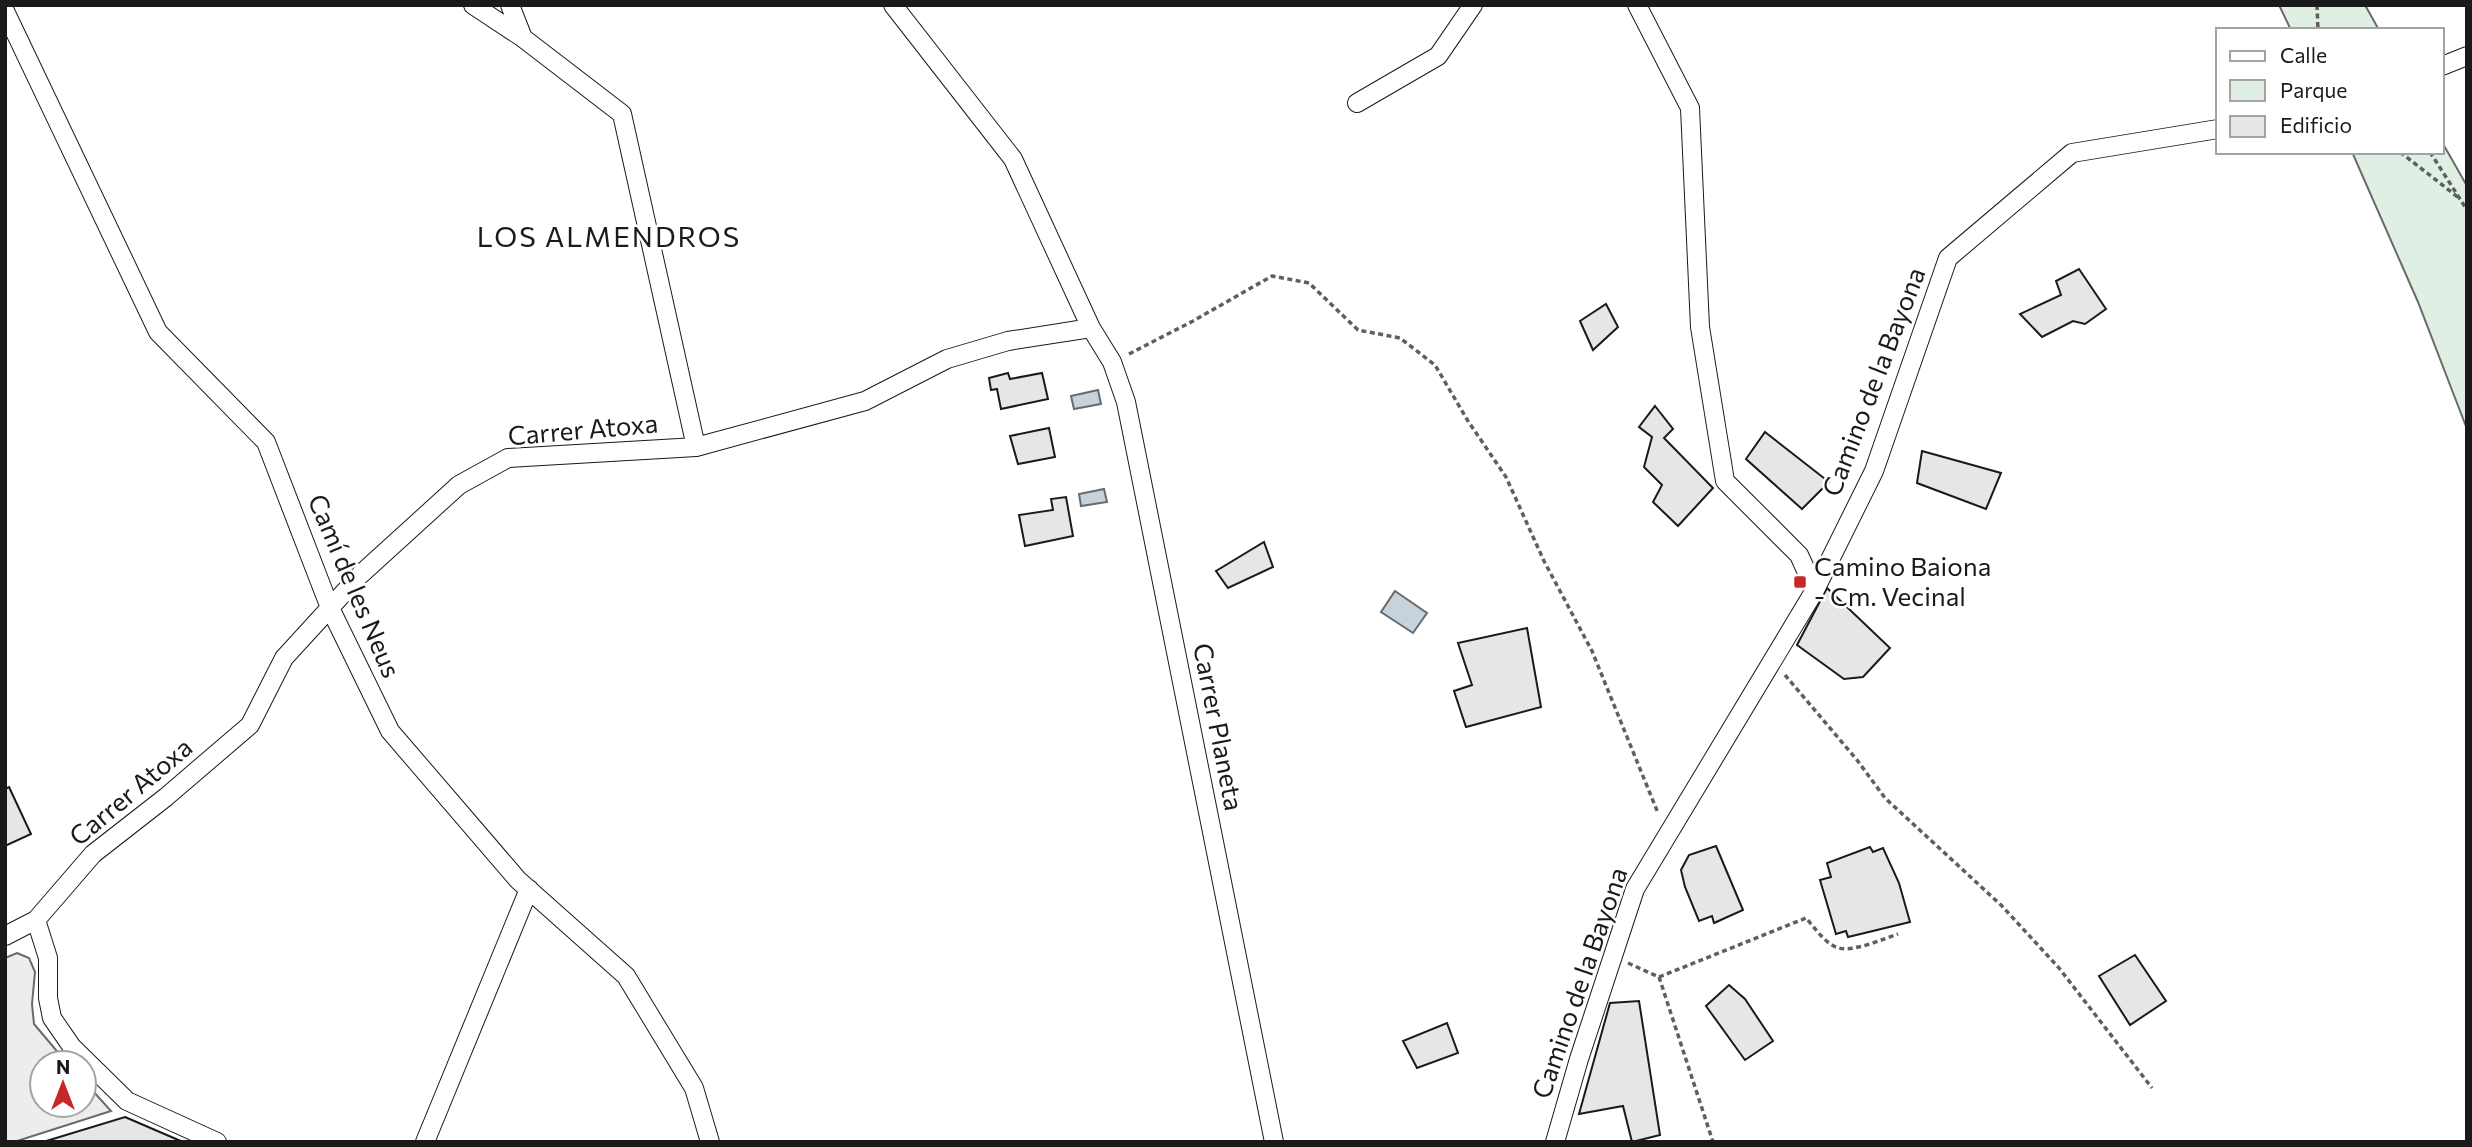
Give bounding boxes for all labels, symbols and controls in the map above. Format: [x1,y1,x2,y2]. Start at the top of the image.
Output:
legend [2216,28,2444,154]
text: Calle [2280,42,2327,67]
text: Parque [2280,77,2347,102]
text: Edificio [2280,112,2352,137]
district label: LOS ALMENDROS [477,219,741,253]
street label: Camino de la Bayona [1815,263,1930,500]
street label: Carrer Atoxa [507,407,659,451]
street label: Camí de les Neus [303,489,408,682]
place label: Camino Baiona - Cm. Vecinal [1814,550,1991,611]
marker: Camino Baiona - Cm. Vecinal [1792,574,1808,590]
street label: Carrer Planeta [1188,640,1251,813]
street label: Carrer Atoxa [62,731,198,851]
street label: Camino de la Bayona [1525,863,1633,1102]
north arrow [28,1049,98,1119]
text: N [56,1055,70,1078]

